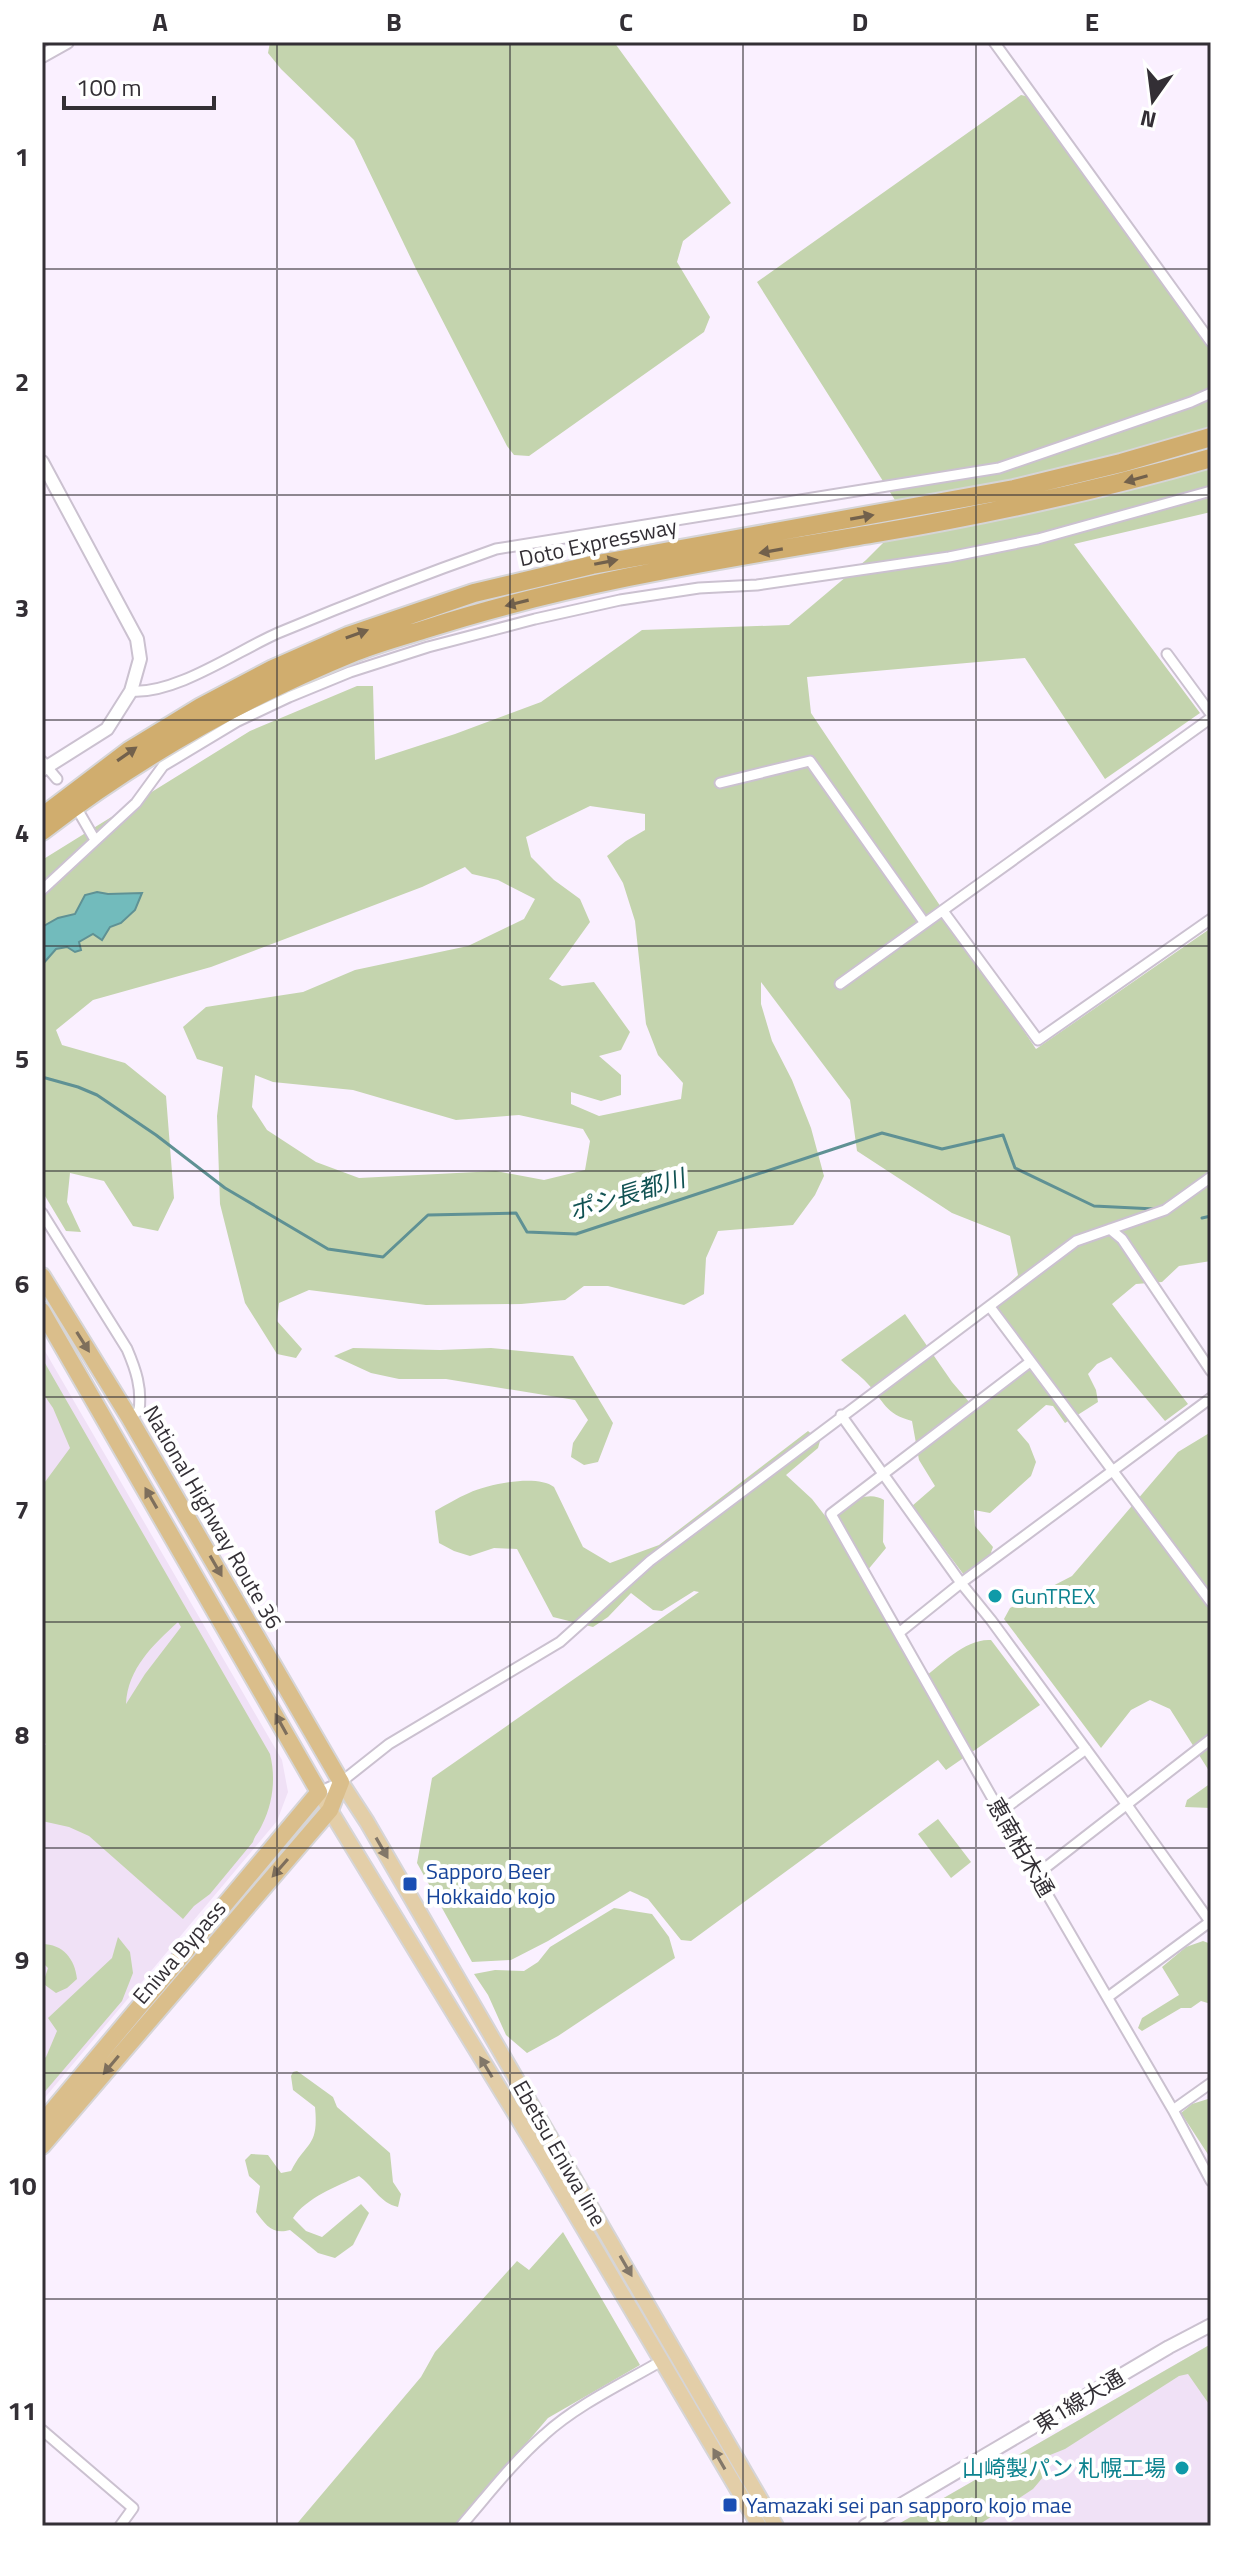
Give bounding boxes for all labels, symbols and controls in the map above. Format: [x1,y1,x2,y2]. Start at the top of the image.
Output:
text: A [152,2,168,41]
text: B [386,2,402,41]
text: C [619,2,633,41]
text: D [852,2,868,41]
text: E [1085,2,1099,41]
scale bar [64,60,214,110]
north arrow [1113,60,1193,140]
text: 100 m [76,69,142,105]
text: N [1137,101,1160,138]
text: 1 [15,137,29,176]
text: 2 [15,362,29,401]
one-way arrow [1124,474,1149,486]
street label: Doto Expressway [516,509,680,575]
one-way arrow [850,511,875,523]
one-way arrow [758,545,783,557]
one-way arrow [594,556,619,568]
text: 3 [15,588,29,627]
one-way arrow [504,597,529,610]
one-way arrow [345,627,369,639]
one-way arrow [116,747,137,762]
text: 4 [15,813,29,852]
text: 5 [15,1039,29,1078]
water label: ポシ長都川 [564,1158,692,1229]
text: 6 [15,1264,29,1303]
one-way arrow [76,1331,90,1353]
street label: National Highway Route 36 [135,1399,291,1635]
one-way arrow [144,1487,158,1510]
text: 7 [15,1490,29,1529]
one-way arrow [209,1555,223,1577]
place label: GunTREX [1011,1579,1096,1613]
marker: GunTREX [986,1587,1004,1605]
one-way arrow [274,1713,288,1735]
text: 8 [15,1715,29,1754]
street label: 恵南柏木通 [979,1791,1063,1903]
one-way arrow [375,1837,389,1859]
place label: Sapporo Beer Hokkaido kojo [426,1854,556,1913]
one-way arrow [272,1857,289,1877]
marker: Sapporo Beer Hokkaido kojo [401,1875,419,1893]
street label: Eniwa Bypass [124,1892,234,2012]
text: 9 [15,1940,29,1979]
one-way arrow [103,2055,120,2075]
one-way arrow [480,2056,494,2078]
street label: Ebetsu Eniwa line [504,2074,616,2232]
text: 10 [7,2166,37,2205]
one-way arrow [619,2255,633,2277]
street label: 東1線大通 [1027,2361,1131,2441]
text: 11 [7,2391,37,2430]
one-way arrow [712,2448,726,2470]
place label: 山崎製パン 札幌工場 [962,2451,1166,2485]
marker: 山崎製パン 札幌工場 [1173,2459,1191,2477]
place label: Yamazaki sei pan sapporo kojo mae [746,2488,1072,2522]
marker: Yamazaki sei pan sapporo kojo mae [721,2496,739,2514]

